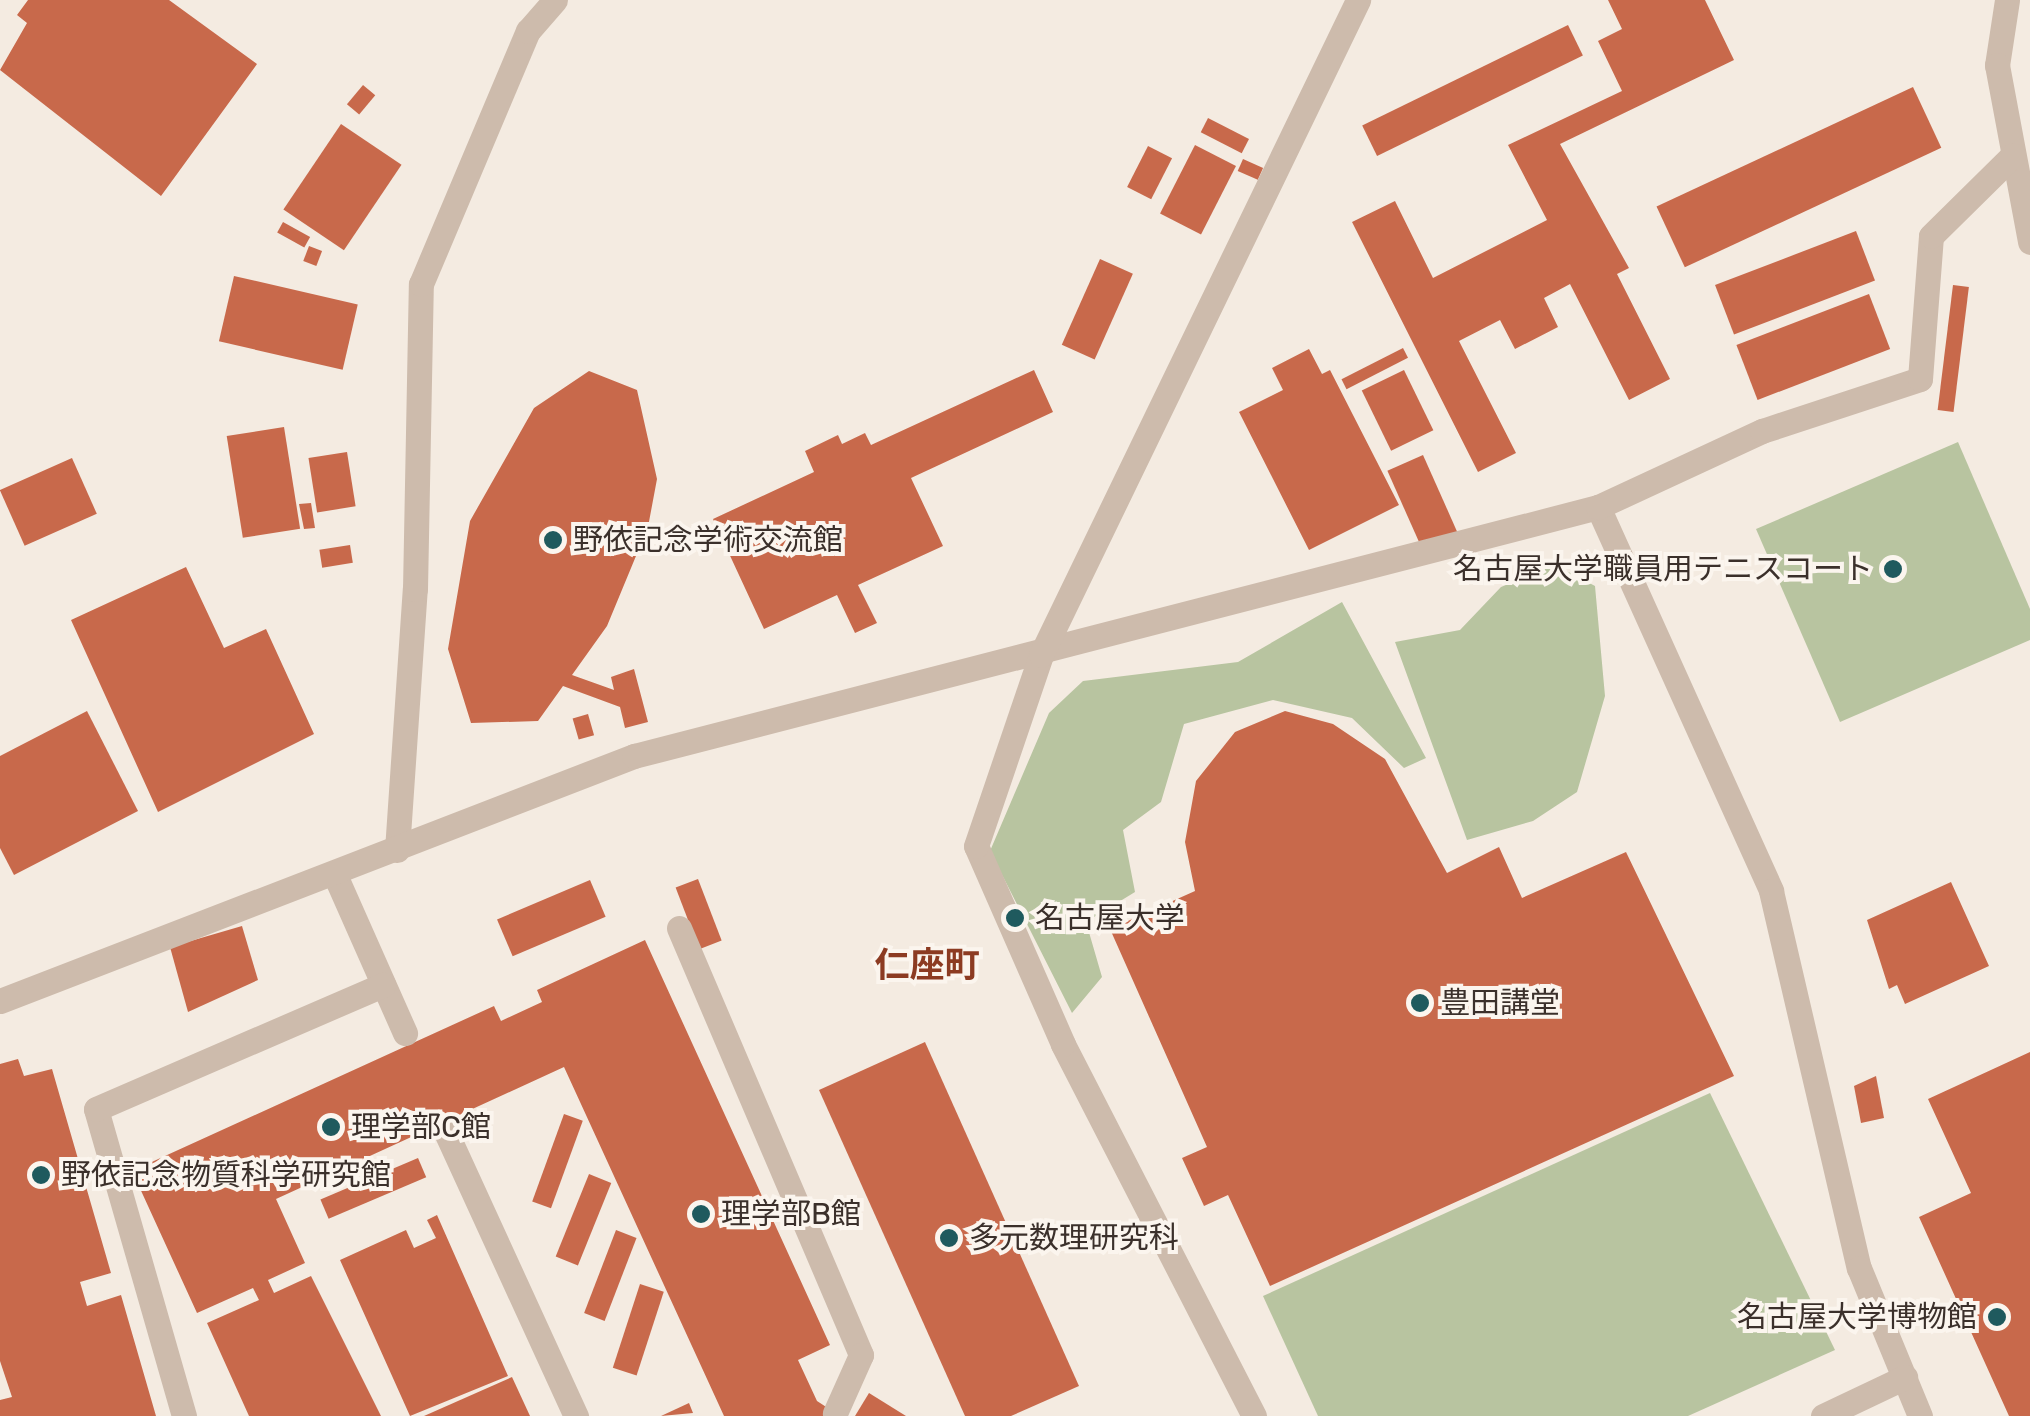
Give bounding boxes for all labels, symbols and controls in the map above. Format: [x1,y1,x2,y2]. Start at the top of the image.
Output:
place label: 野依記念学術交流館 [573,522,843,558]
marker: 野依記念学術交流館 [542,529,564,551]
place label: 名古屋大学職員用テニスコート [1453,551,1873,587]
marker: 名古屋大学職員用テニスコート [1882,558,1904,580]
place label: 名古屋大学 [1035,900,1185,936]
marker: 名古屋大学 [1004,907,1026,929]
district label: 仁座町 [875,944,979,986]
place label: 豊田講堂 [1440,985,1560,1021]
marker: 豊田講堂 [1409,992,1431,1014]
place label: 理学部C館 [351,1109,491,1145]
marker: 理学部C館 [320,1116,342,1138]
place label: 野依記念物質科学研究館 [61,1157,391,1193]
marker: 野依記念物質科学研究館 [30,1164,52,1186]
place label: 理学部B館 [721,1196,861,1232]
marker: 理学部B館 [690,1203,712,1225]
place label: 多元数理研究科 [969,1220,1179,1256]
marker: 多元数理研究科 [938,1227,960,1249]
place label: 名古屋大学博物館 [1737,1299,1977,1335]
marker: 名古屋大学博物館 [1986,1306,2008,1328]

